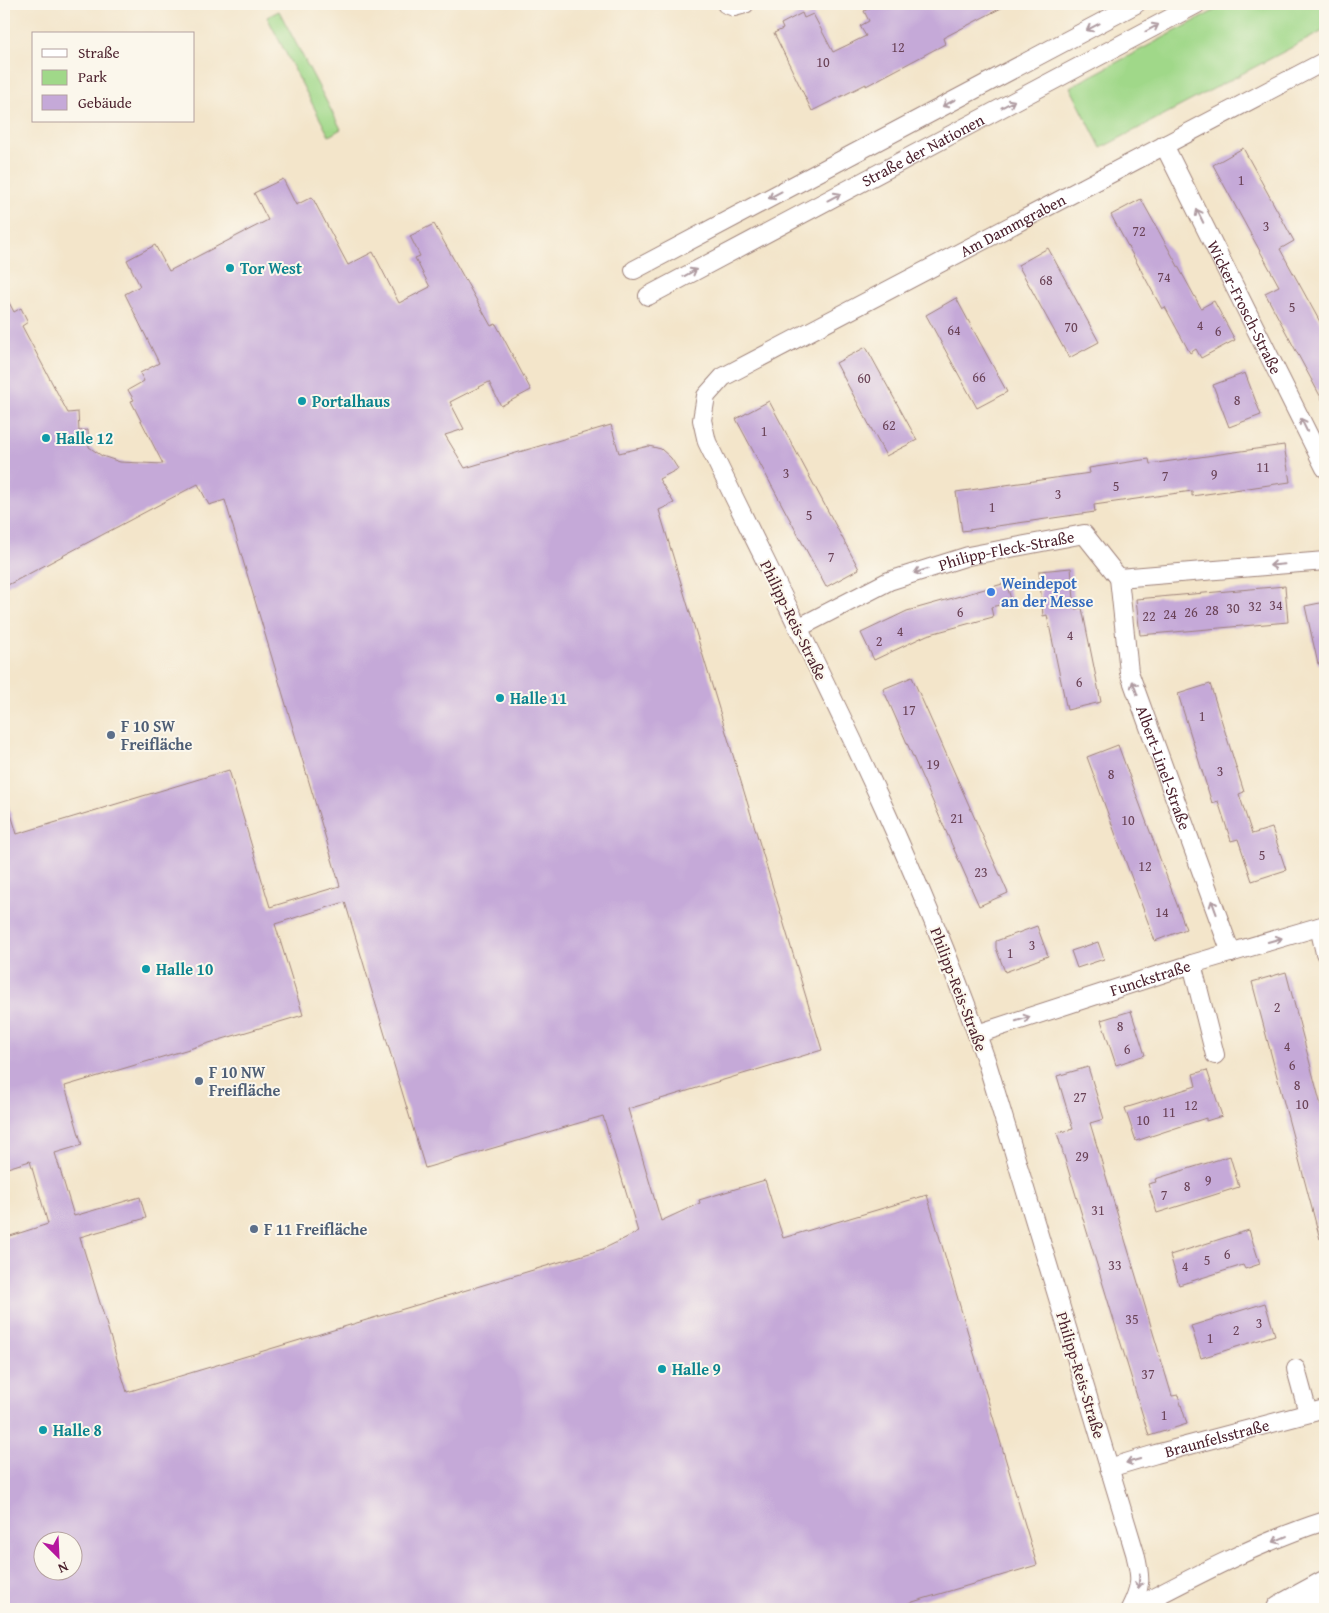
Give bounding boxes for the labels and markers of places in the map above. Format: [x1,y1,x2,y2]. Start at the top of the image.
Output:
place label: Tor West [240,256,302,280]
marker: Tor West [224,262,236,274]
place label: Portalhaus [312,389,390,413]
marker: Portalhaus [296,395,308,407]
place label: Halle 12 [56,426,113,450]
marker: Halle 12 [40,432,52,444]
place label: Weindepot an der Messe [1001,571,1093,613]
marker: Weindepot an der Messe [985,586,997,598]
place label: Halle 11 [510,686,567,710]
marker: Halle 11 [494,692,506,704]
place label: F 10 SW Freifläche [121,714,193,756]
marker: F 10 SW Freifläche [105,729,117,741]
place label: Halle 10 [156,957,213,981]
marker: Halle 10 [140,963,152,975]
place label: F 10 NW Freifläche [209,1060,281,1102]
marker: F 10 NW Freifläche [193,1075,205,1087]
place label: F 11 Freifläche [264,1217,367,1241]
marker: F 11 Freifläche [248,1223,260,1235]
place label: Halle 9 [672,1357,721,1381]
marker: Halle 9 [656,1363,668,1375]
place label: Halle 8 [53,1418,102,1442]
marker: Halle 8 [37,1424,49,1436]

